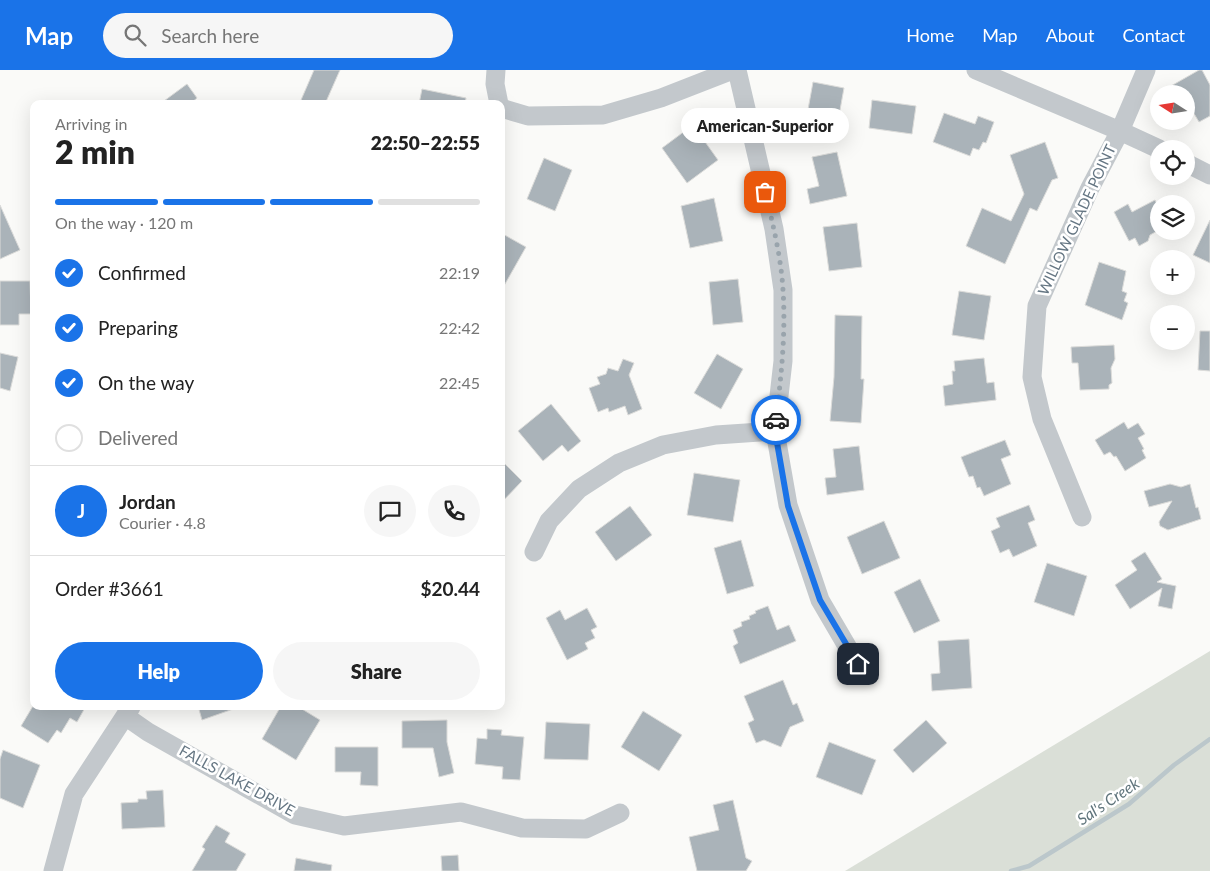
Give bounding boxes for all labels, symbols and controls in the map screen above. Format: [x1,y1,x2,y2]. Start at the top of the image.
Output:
search box [103,13,453,58]
text: Map [25,21,73,50]
icon: search [121,21,149,49]
text: Search here [161,24,259,47]
text: Home [906,24,954,46]
text: Map [982,24,1018,46]
text: About [1046,24,1095,46]
text: Contact [1123,24,1185,46]
north arrow [1150,85,1195,130]
map controls [1150,85,1195,350]
callout: American-Superior [681,107,849,142]
text: Arriving in [55,114,128,133]
text: American-Superior [697,116,833,135]
text: 22:50–22:55 [371,131,480,154]
text: 2 min [55,132,135,171]
button: locate [1150,140,1195,185]
street label: WILLOW GLADE POINT [1033,141,1119,298]
pin [744,171,786,213]
icon: bag [751,178,779,206]
button: layers [1150,195,1195,240]
text: On the way · 120 m [55,213,193,232]
button: + [1150,250,1195,295]
icon: check [55,259,83,287]
text: Confirmed [98,261,186,284]
text: 22:19 [439,263,480,282]
button: − [1150,305,1195,350]
icon: check [55,314,83,342]
text: Preparing [98,316,178,339]
text: 22:42 [439,318,480,337]
icon: check [55,369,83,397]
text: On the way [98,371,194,394]
text: 22:45 [439,373,480,392]
courier [751,395,801,445]
icon: car [762,406,790,434]
text: Delivered [98,426,178,449]
button: chat [364,485,416,537]
button: phone [428,485,480,537]
text: Jordan [119,490,176,513]
text: J [77,499,85,522]
text: Courier · 4.8 [119,513,206,532]
text: Order #3661 [55,577,164,600]
text: $20.44 [420,577,480,600]
button: Help [55,642,263,700]
button: Share [273,642,480,700]
pin [837,643,879,685]
icon: home [844,650,872,678]
street label: FALLS LAKE DRIVE [177,741,298,819]
water label: Sal's Creek [1073,773,1143,828]

